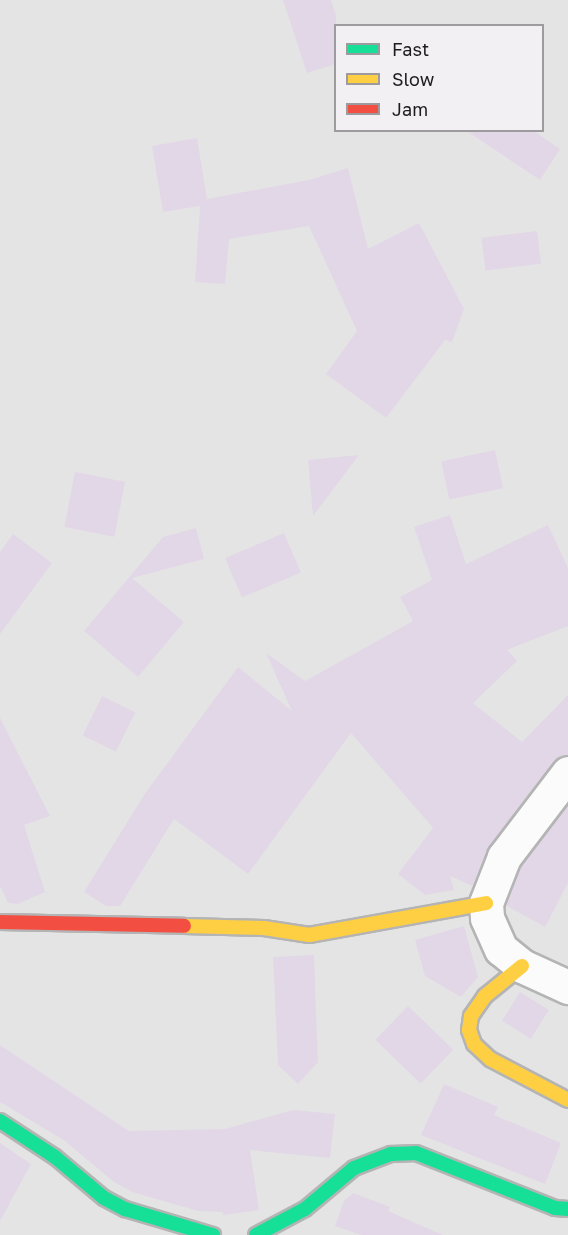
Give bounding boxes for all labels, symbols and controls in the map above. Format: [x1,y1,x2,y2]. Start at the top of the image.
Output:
legend [334,24,544,132]
text: Fast [392,38,429,60]
text: Slow [392,68,434,90]
text: Jam [392,98,428,120]

